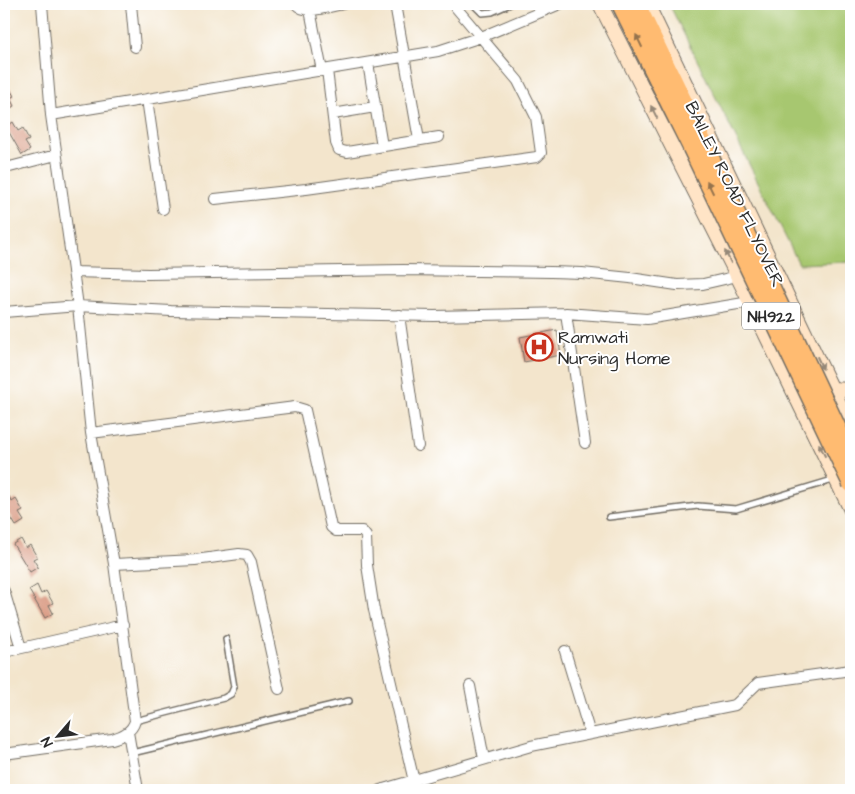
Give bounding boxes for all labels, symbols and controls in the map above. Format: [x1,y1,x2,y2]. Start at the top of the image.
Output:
one-way arrow [634,34,642,48]
street label: BAILEY ROAD FLYOVER [679,97,790,291]
one-way arrow [650,105,658,119]
one-way arrow [706,180,714,194]
one-way arrow [723,250,731,264]
road number: NH922 [742,302,800,330]
place label: Ramwati Nursing Home [558,325,671,372]
hospital icon: Ramwati Nursing Home [524,332,554,362]
one-way arrow [816,356,824,370]
one-way arrow [818,443,826,457]
north arrow [32,712,82,762]
text: N [36,733,58,750]

